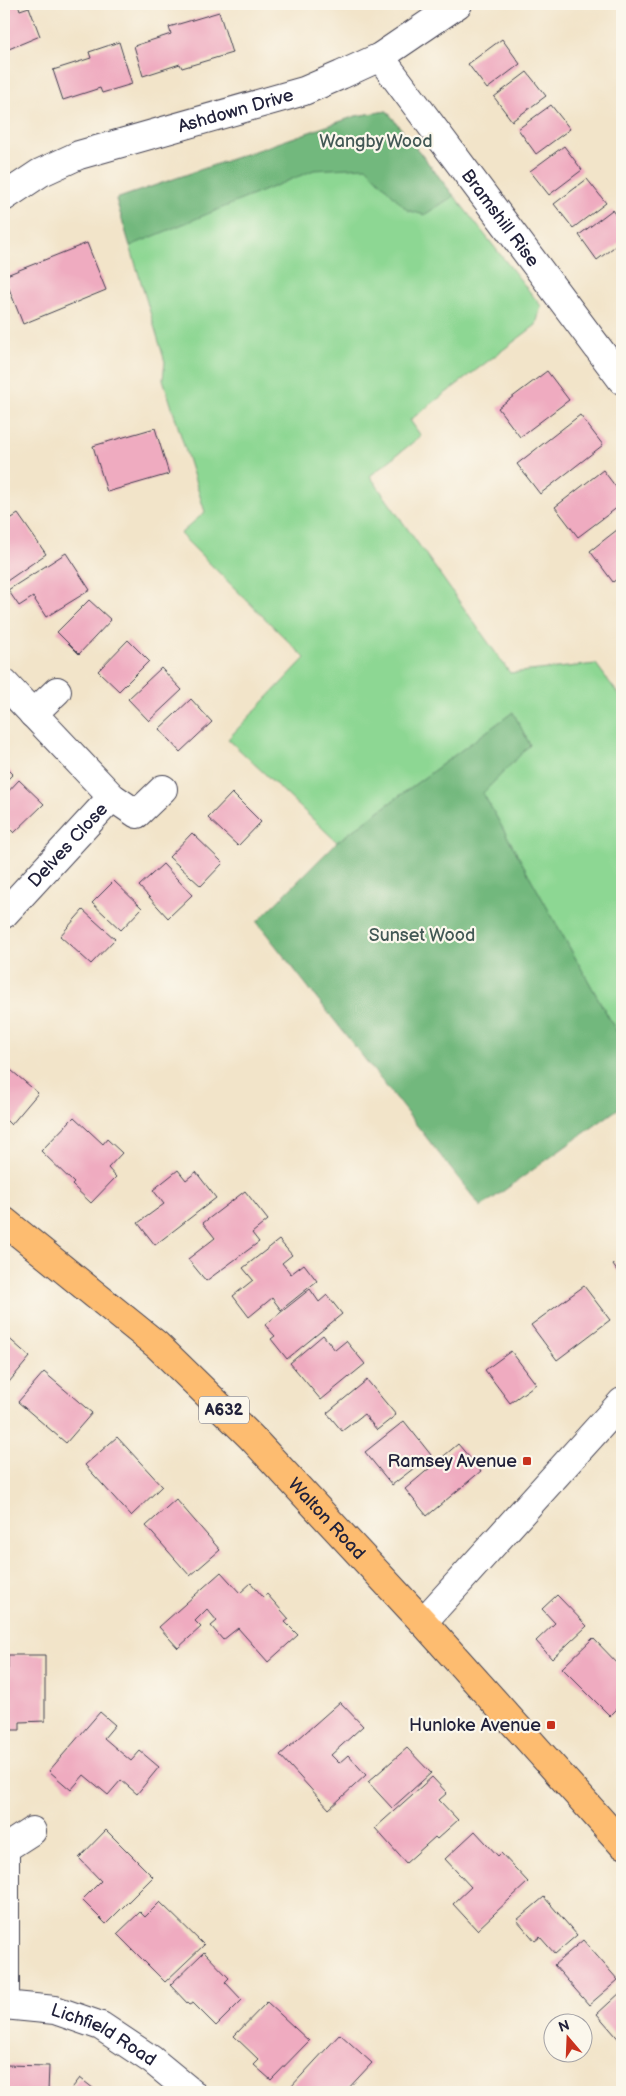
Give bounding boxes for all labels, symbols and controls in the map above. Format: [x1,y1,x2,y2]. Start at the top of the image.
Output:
street label: Ashdown Drive [175,84,296,137]
park label: Wangby Wood [319,131,433,152]
street label: Bramshill Rise [457,165,544,271]
street label: Delves Close [24,798,112,891]
park label: Sunset Wood [369,925,475,946]
road number: A632 [199,1396,249,1424]
place label: Ramsey Avenue [387,1451,517,1472]
marker: Ramsey Avenue [521,1455,533,1467]
street label: Walton Road [284,1474,370,1564]
place label: Hunloke Avenue [409,1715,541,1736]
marker: Hunloke Avenue [545,1719,557,1731]
street label: Lichfield Road [48,1999,160,2070]
north arrow [544,2014,594,2064]
text: N [556,2016,572,2036]

